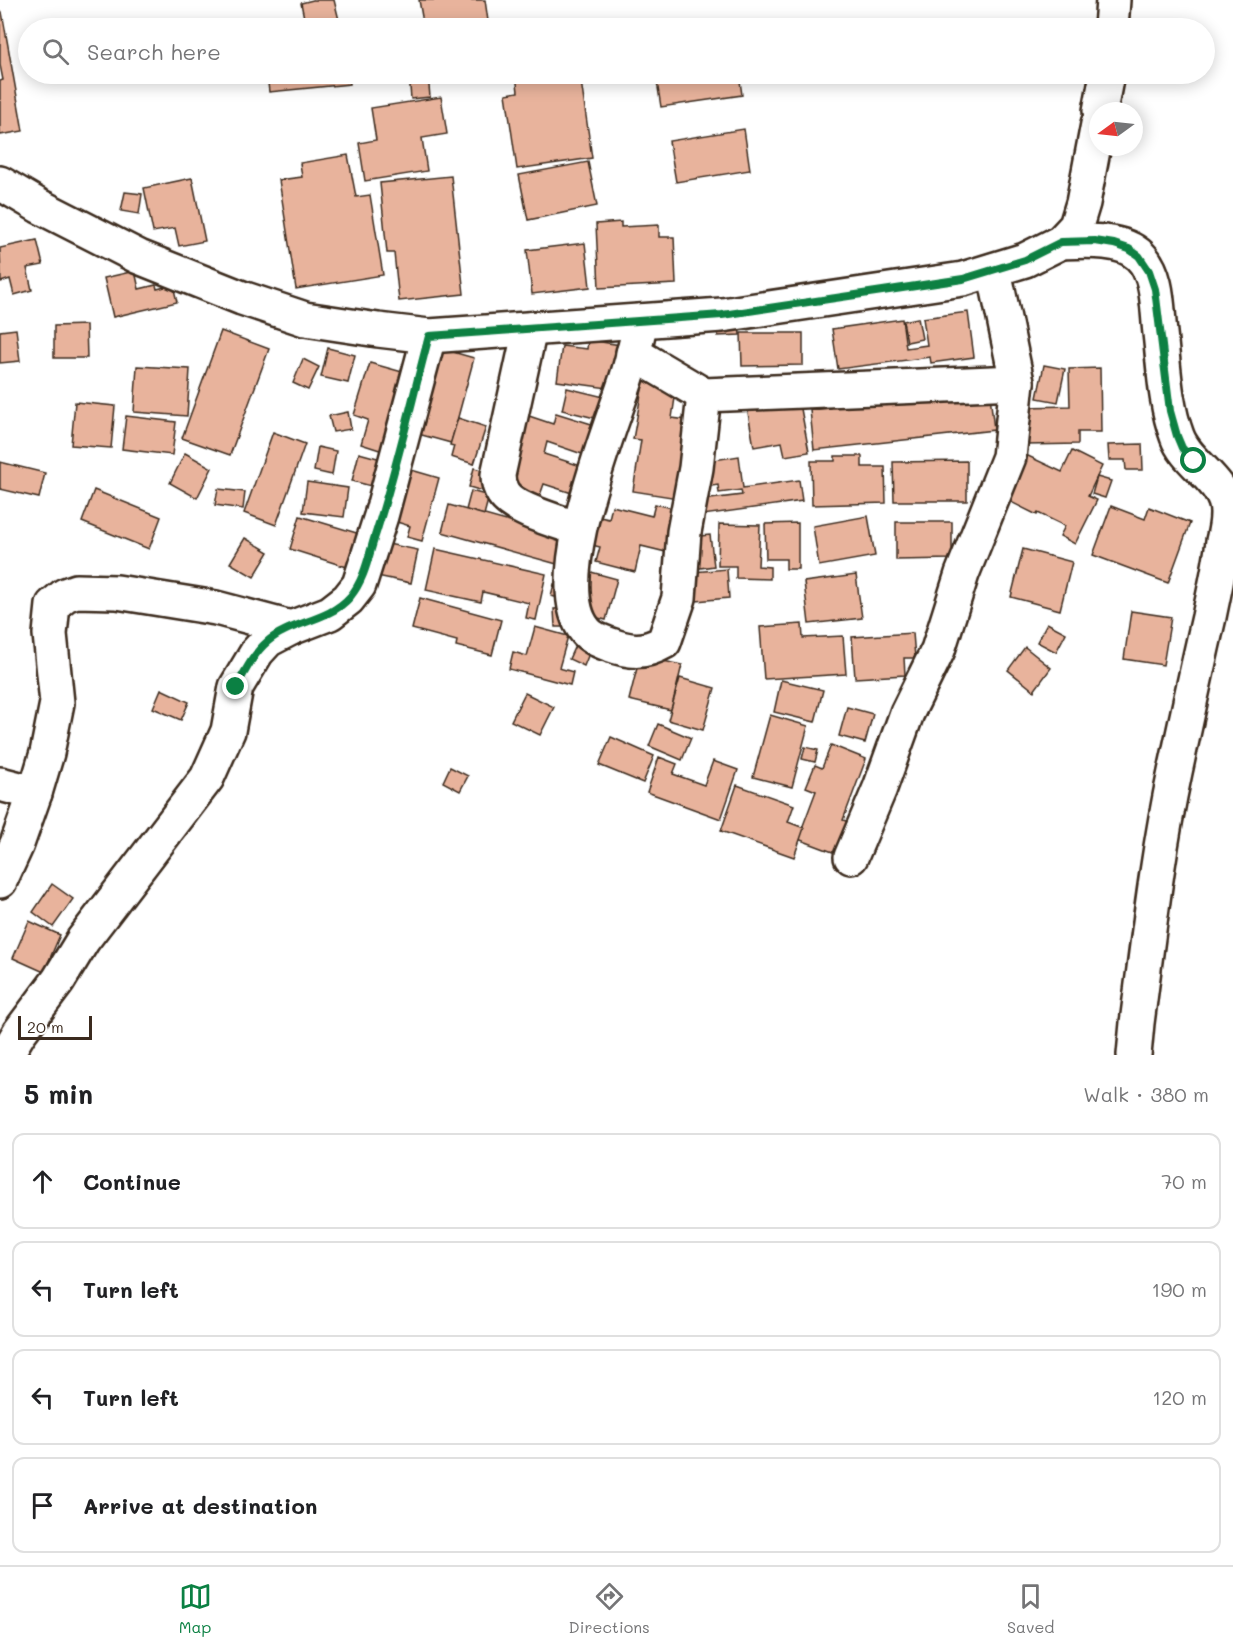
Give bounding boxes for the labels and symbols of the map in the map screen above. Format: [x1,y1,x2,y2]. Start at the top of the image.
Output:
north arrow [1089,102,1143,156]
route start [1180,447,1206,473]
route end [222,673,248,699]
scale bar [18,1013,92,1040]

